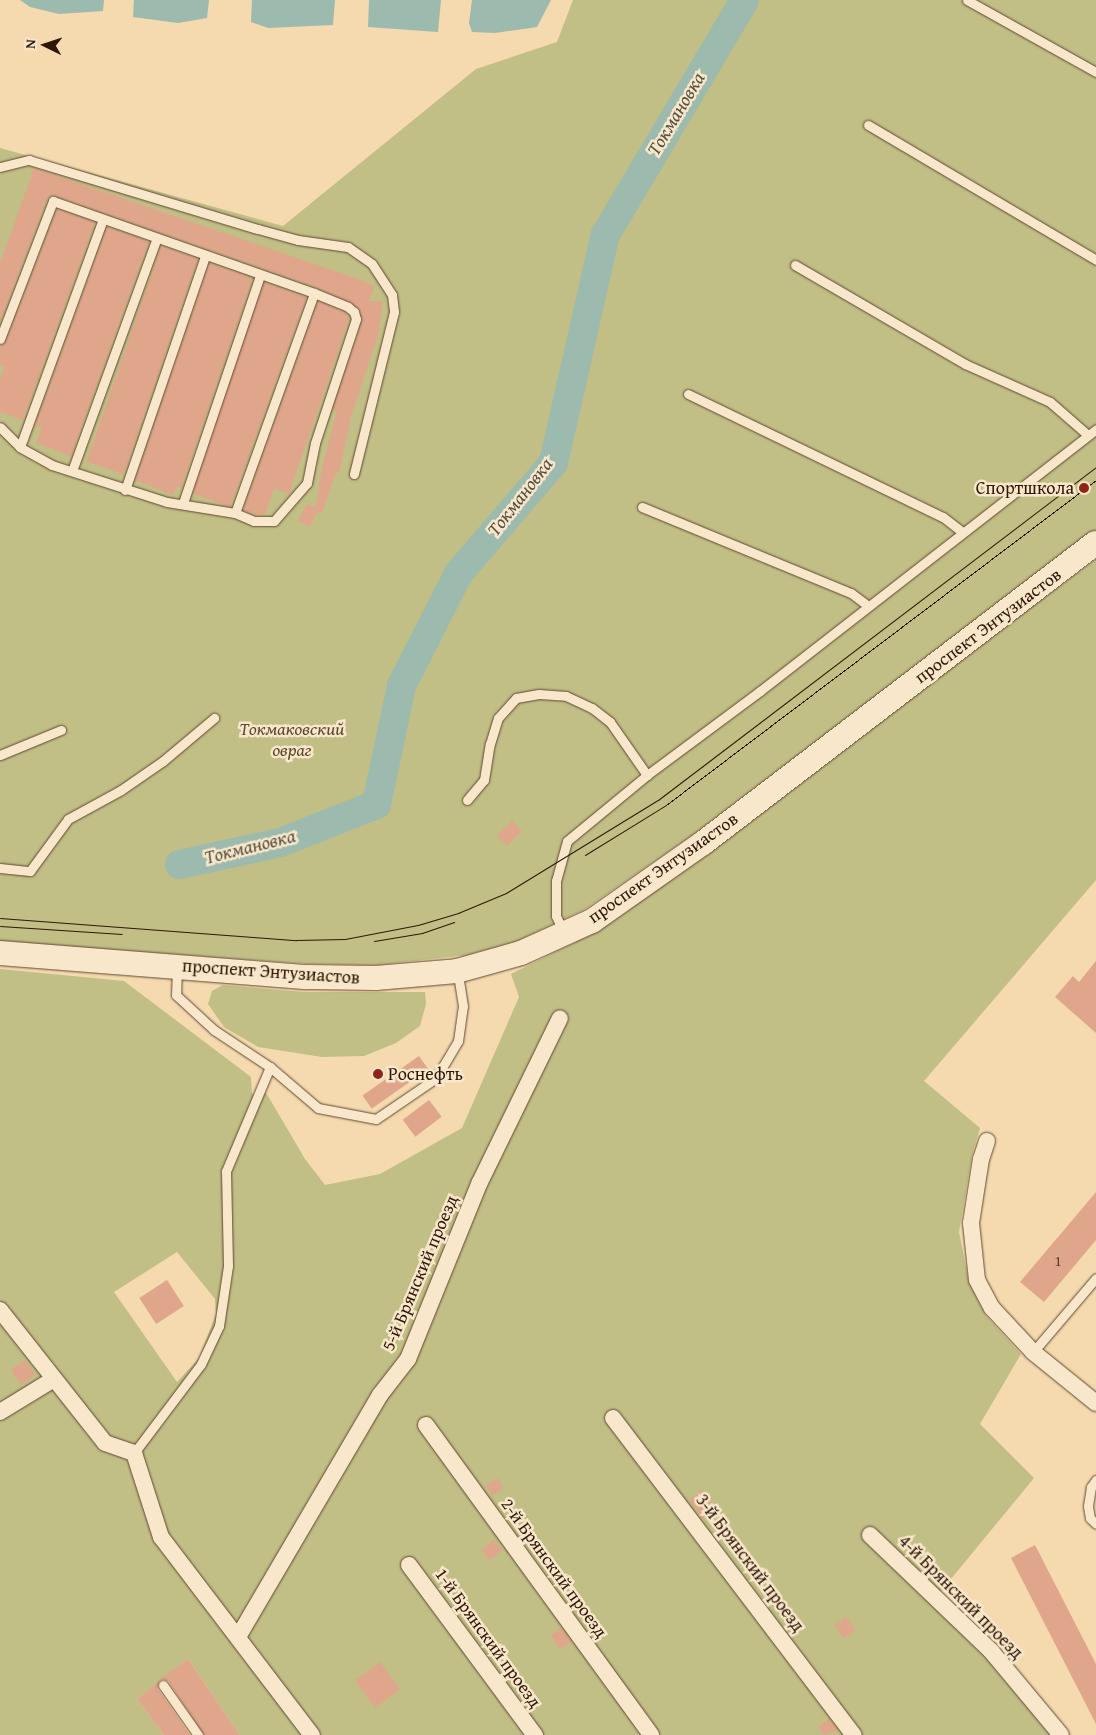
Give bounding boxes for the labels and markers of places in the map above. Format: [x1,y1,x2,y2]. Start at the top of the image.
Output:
place label: Спортшкола [976,477,1074,499]
marker: Спортшкола [1078,482,1090,494]
place label: Роснефть [388,1063,463,1085]
marker: Роснефть [372,1068,384,1080]

